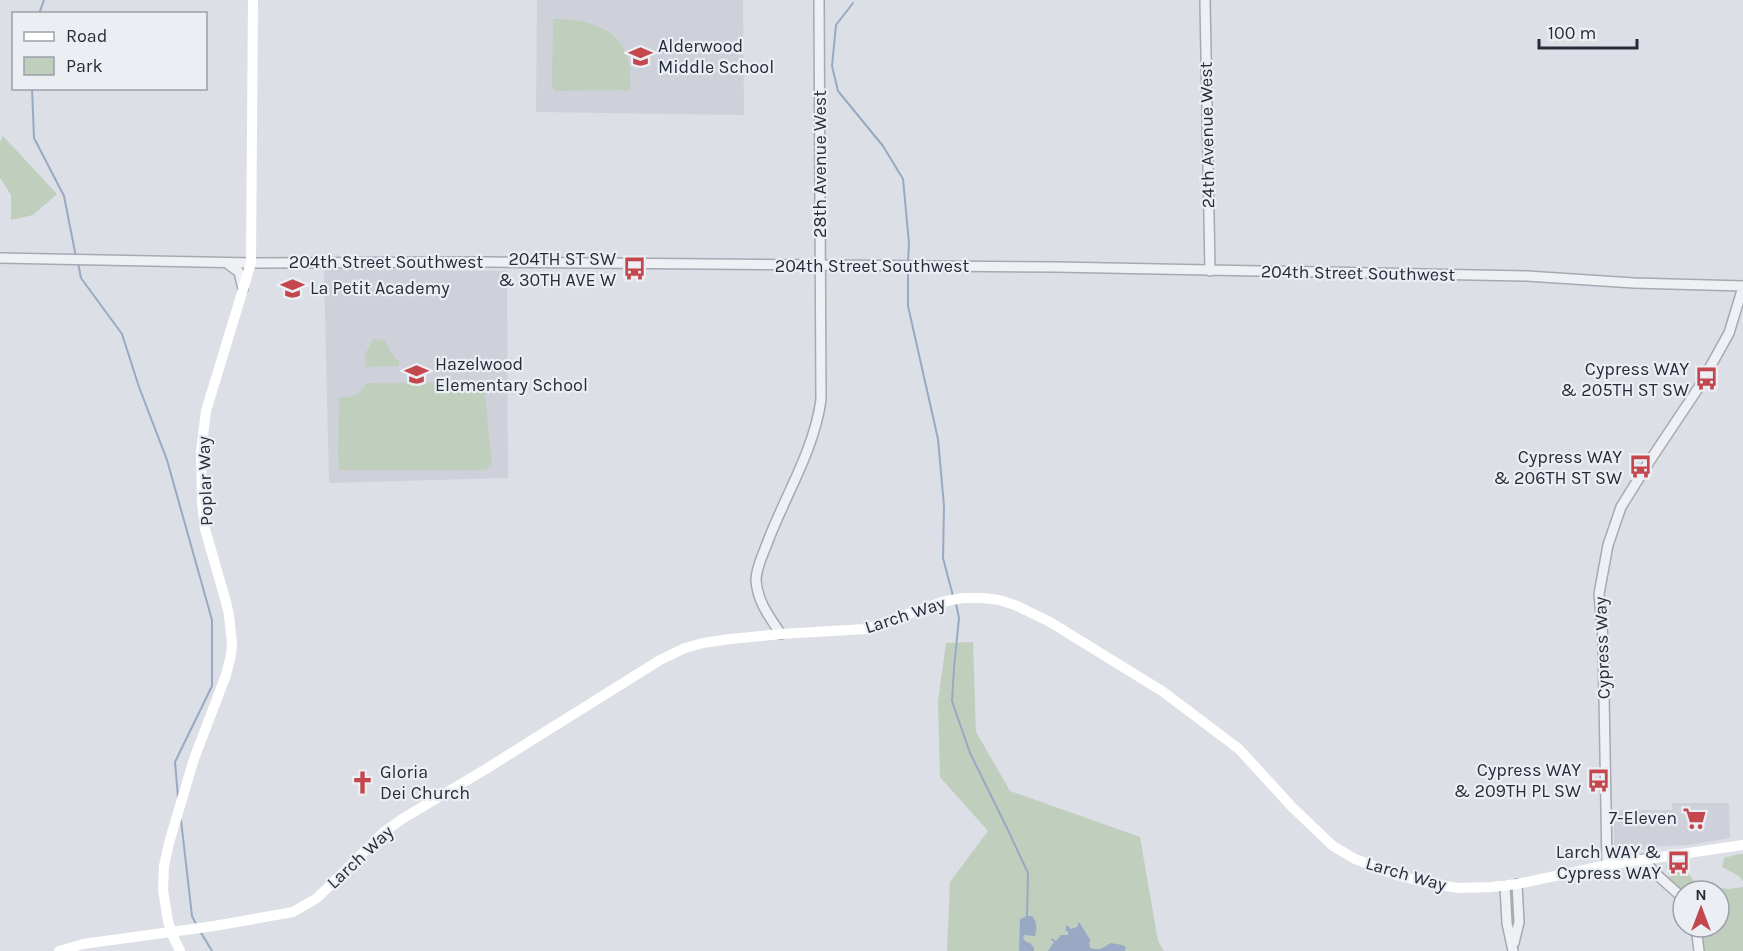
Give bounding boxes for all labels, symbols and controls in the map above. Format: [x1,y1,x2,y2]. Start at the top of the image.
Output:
legend [12,12,207,90]
scale bar [1539,12,1636,50]
text: 100 m [1548,22,1596,44]
text: Road [66,25,107,47]
place label: Alderwood Middle School [658,35,774,78]
school or university icon: Alderwood Middle School [627,43,653,69]
text: Park [66,55,103,77]
street label: 24th Avenue West [1195,61,1219,209]
street label: 28th Avenue West [809,90,831,238]
place label: 204TH ST SW & 30TH AVE W [498,248,616,291]
street label: 204th Street Southwest [289,251,483,273]
street label: 204th Street Southwest [775,255,969,277]
bus stop icon: 204TH ST SW & 30TH AVE W [621,256,647,282]
street label: 204th Street Southwest [1261,260,1456,286]
school or university icon: La Petit Academy [279,275,305,301]
place label: La Petit Academy [310,277,450,299]
place label: Hazelwood Elementary School [435,353,588,396]
place label: Cypress WAY & 205TH ST SW [1561,358,1689,401]
school or university icon: Hazelwood Elementary School [404,361,430,387]
bus stop icon: Cypress WAY & 205TH ST SW [1694,366,1720,392]
street label: Poplar Way [192,435,218,526]
place label: Cypress WAY & 206TH ST SW [1493,446,1622,489]
bus stop icon: Cypress WAY & 206TH ST SW [1627,454,1653,480]
street label: Larch Way [862,592,948,638]
street label: Cypress Way [1589,596,1615,700]
place label: Cypress WAY & 209TH PL SW [1454,759,1581,802]
place label: Gloria Dei Church [380,761,470,804]
bus stop icon: Cypress WAY & 209TH PL SW [1586,767,1612,793]
church icon: Gloria Dei Church [349,769,375,795]
supermarket icon: 7-Eleven [1682,805,1708,831]
place label: 7-Eleven [1609,807,1677,829]
street label: Larch Way [322,820,398,893]
place label: Larch WAY & Cypress WAY [1556,841,1661,884]
bus stop icon: Larch WAY & Cypress WAY [1666,849,1692,875]
street label: Larch Way [1363,852,1450,896]
north arrow [1671,879,1731,939]
text: N [1695,885,1707,904]

